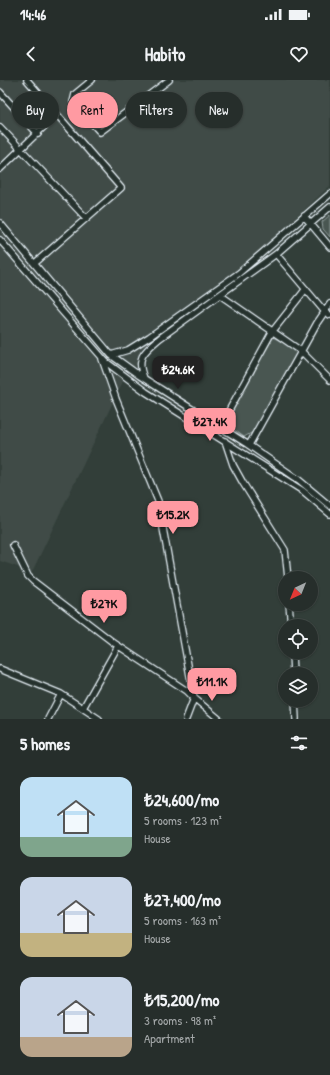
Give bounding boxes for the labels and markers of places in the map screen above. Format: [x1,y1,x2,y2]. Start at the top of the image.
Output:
pin: ₺24.6K [145,356,211,390]
pin: ₺27.4K [177,408,243,442]
pin: ₺15.2K [140,501,206,535]
pin: ₺27K [80,590,128,624]
pin: ₺11.1K [179,668,245,702]

